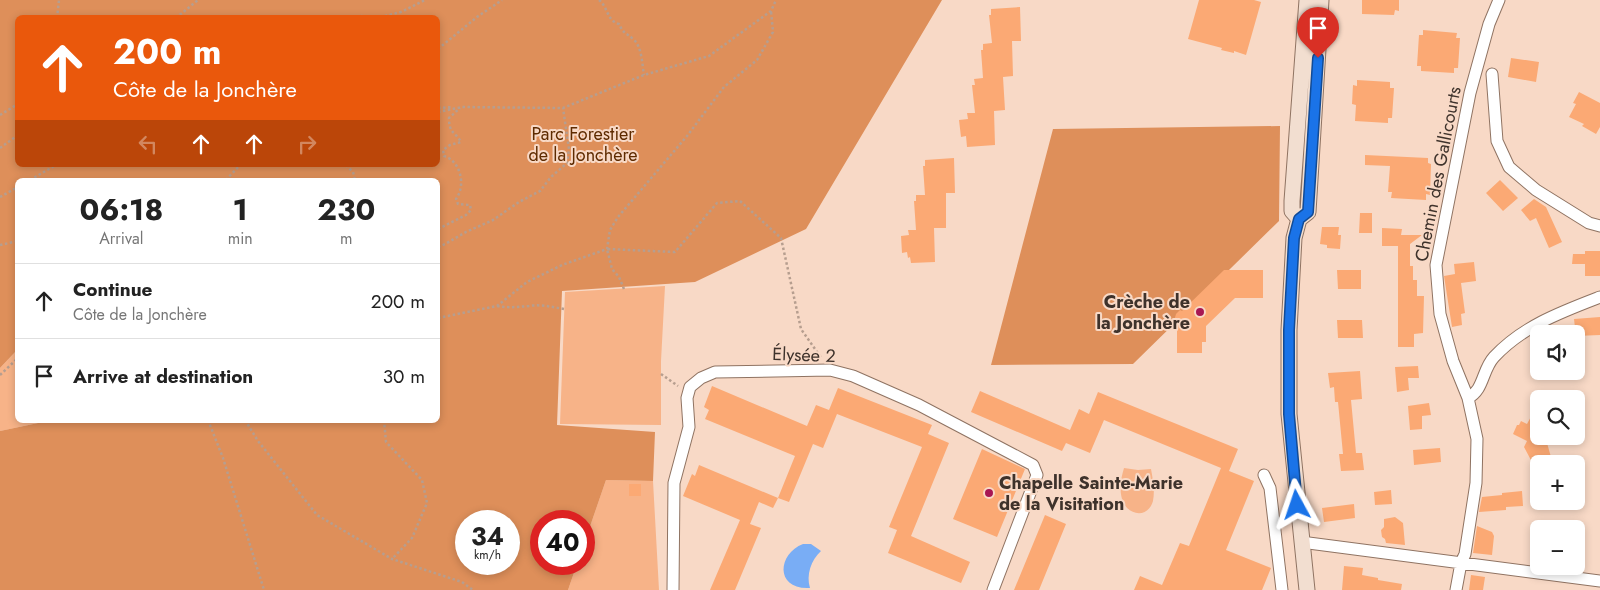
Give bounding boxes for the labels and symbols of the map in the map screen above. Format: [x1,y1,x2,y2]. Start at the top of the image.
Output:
pin [1297,7,1339,58]
street label: Chemin des Gallicourts [1408,84,1468,264]
park label: Parc Forestier de la Jonchère [528,121,638,168]
place label: Crèche de la Jonchère [1096,289,1190,336]
marker: Crèche de la Jonchère [1194,306,1206,318]
street label: Élysée 2 [772,341,836,369]
place label: Chapelle Sainte-Marie de la Visitation [999,470,1183,517]
position arrow [1270,478,1322,530]
marker: Chapelle Sainte-Marie de la Visitation [983,487,995,499]
speed limit sign: 40 [530,510,595,575]

